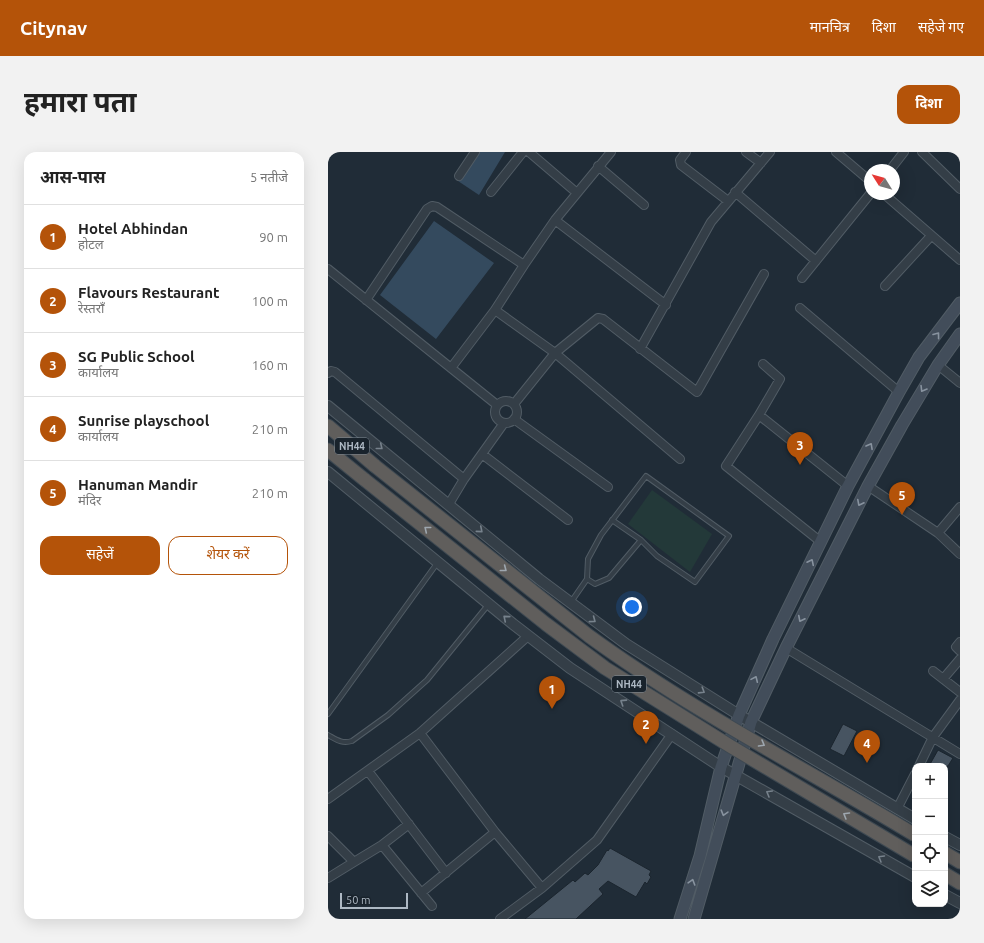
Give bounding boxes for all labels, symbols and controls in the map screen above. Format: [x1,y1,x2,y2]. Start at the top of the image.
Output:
text: Citynav [20,17,87,39]
text: मानचित्र [810,19,850,35]
text: दिशा [872,19,896,35]
text: सहेजे गए [918,19,964,35]
button: दिशा [897,85,960,124]
text: हमारा पता [24,86,136,117]
north arrow [864,164,900,200]
text: आस-पास [40,167,106,186]
text: 5 नतीजे [250,170,288,184]
text: Hotel Abhindan [78,220,188,237]
text: 1 [49,230,57,244]
text: 90 m [259,230,288,244]
text: होटल [78,237,104,251]
text: Flavours Restaurant [78,284,219,301]
text: 2 [49,294,57,308]
text: 100 m [252,294,288,308]
text: रेस्तराँ [78,301,104,315]
one-way arrow [932,332,939,339]
text: SG Public School [78,348,195,365]
text: 3 [49,358,57,372]
text: 160 m [252,358,288,372]
text: कार्यालय [78,365,119,379]
one-way arrow [920,385,928,392]
text: Sunrise playschool [78,412,209,429]
text: 4 [49,422,57,436]
text: 210 m [252,422,288,436]
text: कार्यालय [78,429,119,443]
pin: 3 [787,432,813,465]
road number: NH44 [335,438,369,454]
one-way arrow [376,443,383,450]
one-way arrow [865,443,872,450]
text: Hanuman Mandir [78,476,198,493]
pin: 5 [889,482,915,515]
text: 5 [49,486,57,500]
text: 210 m [252,486,288,500]
text: मंदिर [78,493,101,507]
one-way arrow [857,499,864,506]
one-way arrow [424,526,431,533]
one-way arrow [476,526,483,533]
button: सहेजें [40,536,160,575]
button: शेयर करें [168,536,288,575]
one-way arrow [806,559,814,566]
one-way arrow [500,564,507,571]
your location [622,597,642,617]
one-way arrow [589,615,596,622]
one-way arrow [798,615,806,622]
one-way arrow [503,616,510,623]
pin: 1 [539,676,565,709]
road number: NH44 [612,676,646,692]
one-way arrow [750,676,758,684]
one-way arrow [698,687,705,694]
one-way arrow [620,700,627,707]
pin: 2 [633,711,659,744]
pin: 4 [854,730,880,763]
one-way arrow [757,740,765,747]
map controls [912,763,948,907]
button: + [912,763,948,799]
one-way arrow [765,791,773,798]
button: − [912,799,948,835]
one-way arrow [720,810,729,817]
one-way arrow [843,812,850,819]
button: locate [912,835,948,871]
one-way arrow [878,855,885,862]
button: layers [912,871,948,907]
one-way arrow [687,878,696,885]
scale bar [340,891,408,910]
text: 50 m [346,894,370,906]

